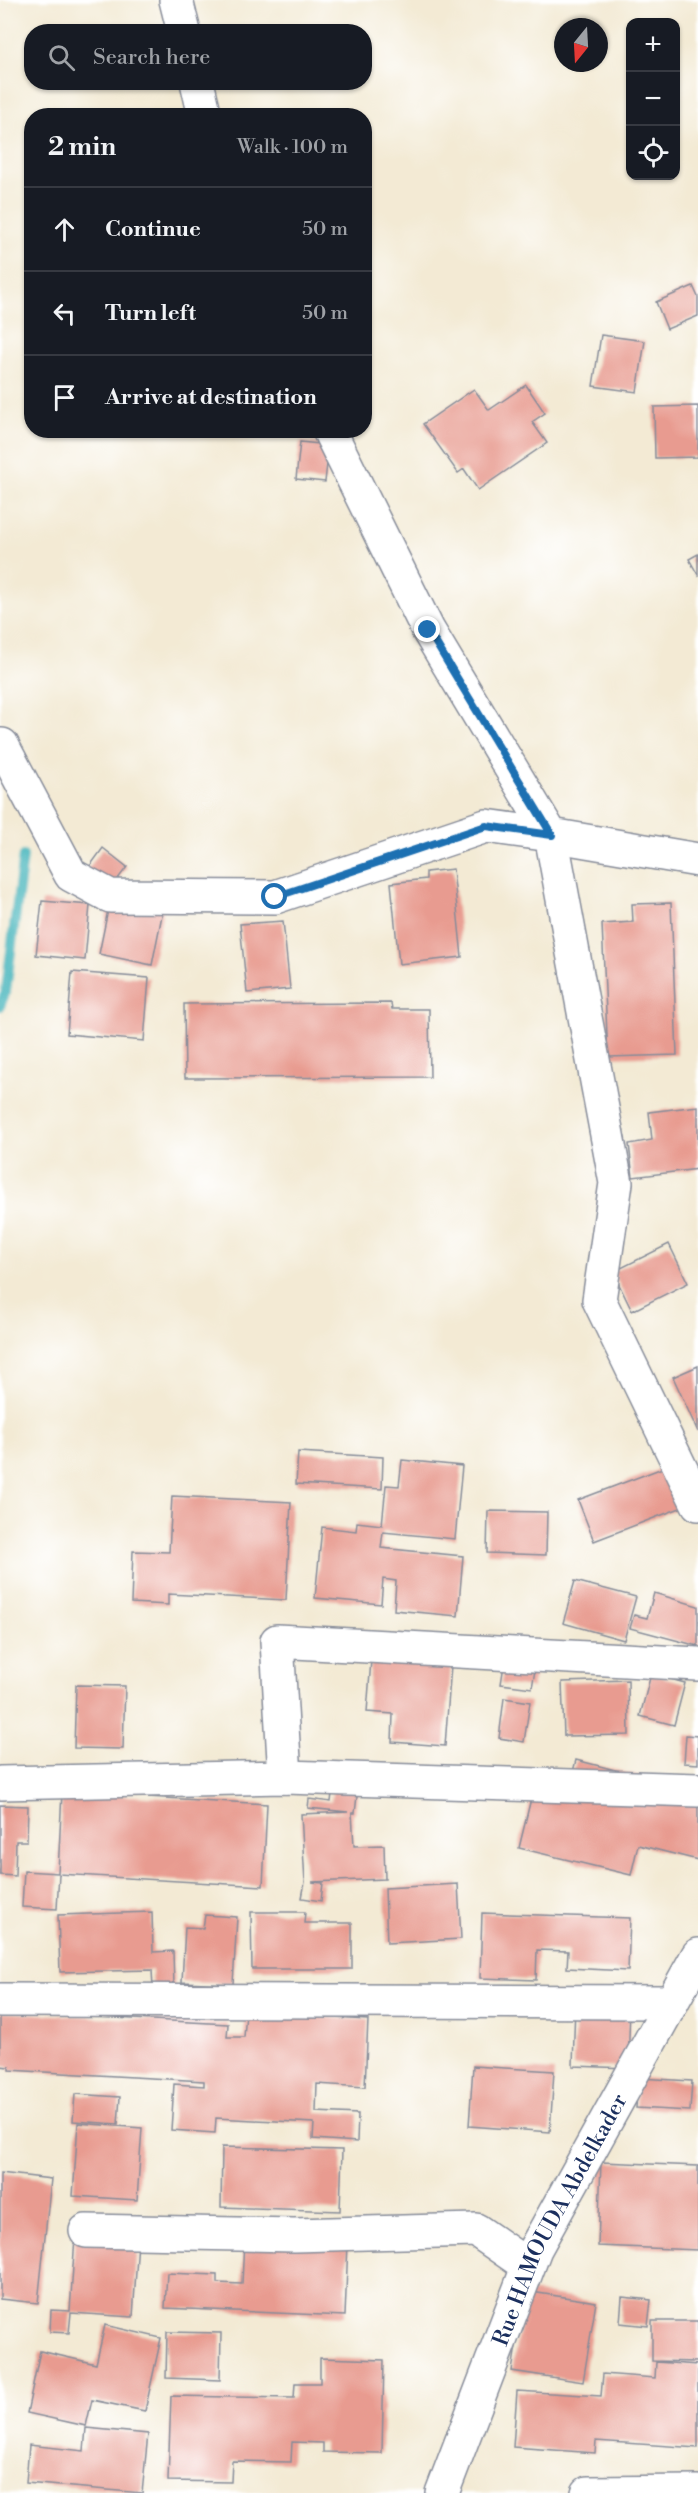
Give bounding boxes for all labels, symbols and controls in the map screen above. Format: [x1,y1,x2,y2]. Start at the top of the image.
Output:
north arrow [554,18,608,72]
map controls [626,18,680,180]
button: + [626,18,680,72]
search box [24,24,372,90]
icon: search [45,41,78,74]
text: Search here [93,44,210,71]
button: − [626,72,680,126]
button: locate [626,126,680,180]
text: 2 min [48,131,116,163]
text: Walk · 100 m [237,135,348,160]
icon: ahead [48,213,81,246]
text: Continue [105,216,201,243]
text: 50 m [302,217,348,242]
icon: left [48,297,81,330]
text: Turn left [105,300,196,327]
text: 50 m [302,301,348,326]
icon: arrive [48,381,81,414]
text: Arrive at destination [105,384,317,411]
route end [414,616,440,642]
route start [261,883,287,909]
street label: Rue HAMOUDA Abdelkader [487,2089,634,2350]

